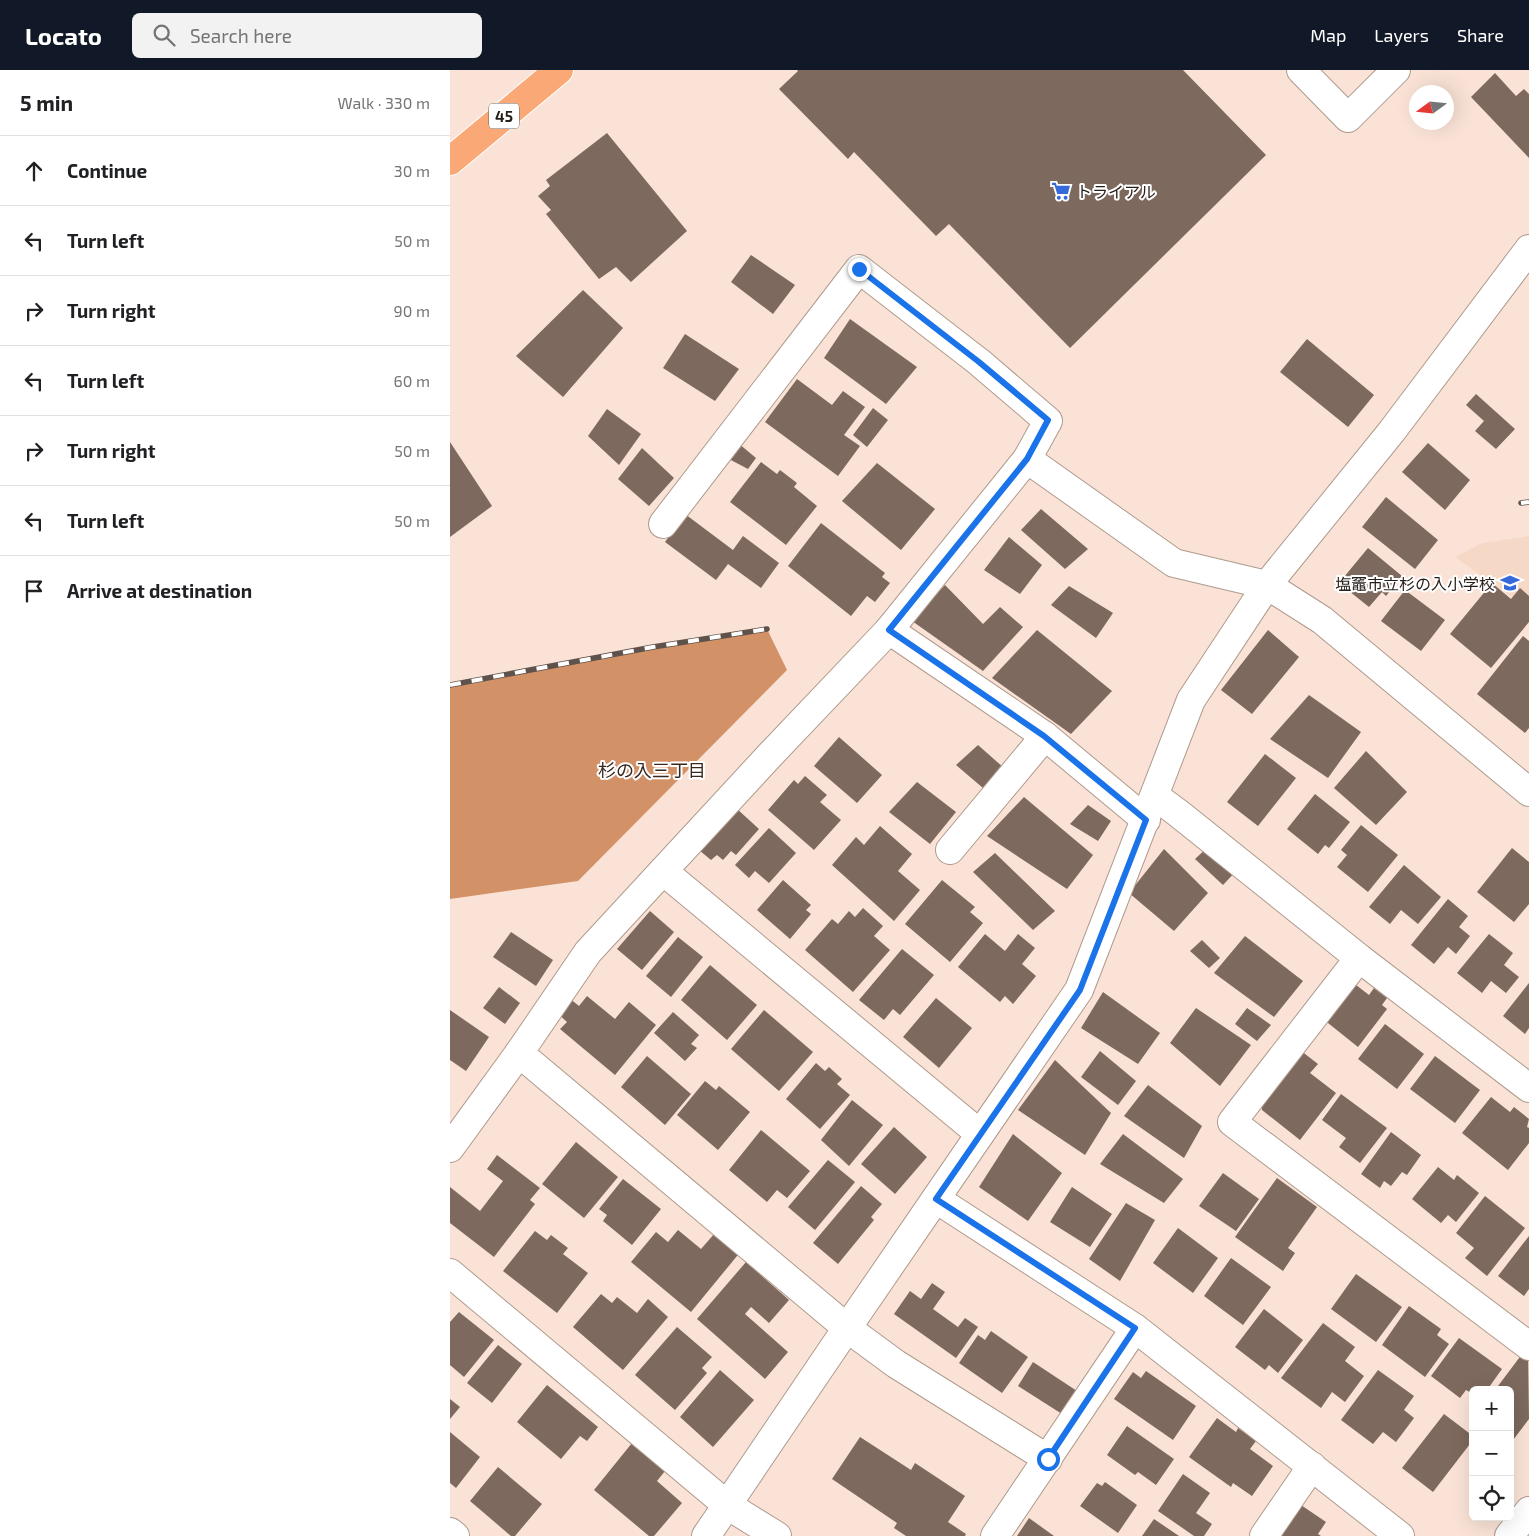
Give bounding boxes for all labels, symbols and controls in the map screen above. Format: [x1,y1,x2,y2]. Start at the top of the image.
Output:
search box [132,13,482,58]
text: Locato [25,21,102,50]
icon: search [150,21,178,49]
text: Search here [190,24,292,47]
text: Map [1310,24,1346,46]
text: Layers [1374,24,1429,46]
text: Share [1457,24,1504,46]
north arrow [1409,85,1454,130]
text: 5 min [20,90,73,115]
text: Walk · 330 m [338,93,430,112]
road number: 45 [489,104,519,128]
icon: ahead [20,157,48,185]
text: Continue [67,159,147,182]
text: 30 m [394,161,430,180]
supermarket icon: トライアル [1050,180,1072,202]
place label: トライアル [1076,182,1156,201]
icon: left [20,227,48,255]
text: Turn left [67,229,144,252]
text: 50 m [394,231,430,250]
route end [848,258,871,281]
icon: right [20,297,48,325]
text: Turn right [67,299,155,322]
text: 90 m [394,301,430,320]
icon: left [20,367,48,395]
text: Turn left [67,369,144,392]
text: 60 m [394,371,430,390]
icon: right [20,437,48,465]
text: Turn right [67,439,155,462]
text: 50 m [394,441,430,460]
icon: left [20,507,48,535]
text: Turn left [67,509,144,532]
text: 50 m [394,511,430,530]
school or university icon: 塩竈市立杉の入小学校 [1499,572,1521,594]
place label: 塩竈市立杉の入小学校 [1335,574,1495,593]
icon: arrive [20,577,48,605]
text: Arrive at destination [67,579,252,602]
district label: 杉の入三丁目 [598,759,706,781]
map controls [1469,1386,1514,1521]
button: + [1469,1386,1514,1431]
button: − [1469,1431,1514,1476]
route start [1037,1448,1060,1471]
button: locate [1469,1476,1514,1521]

